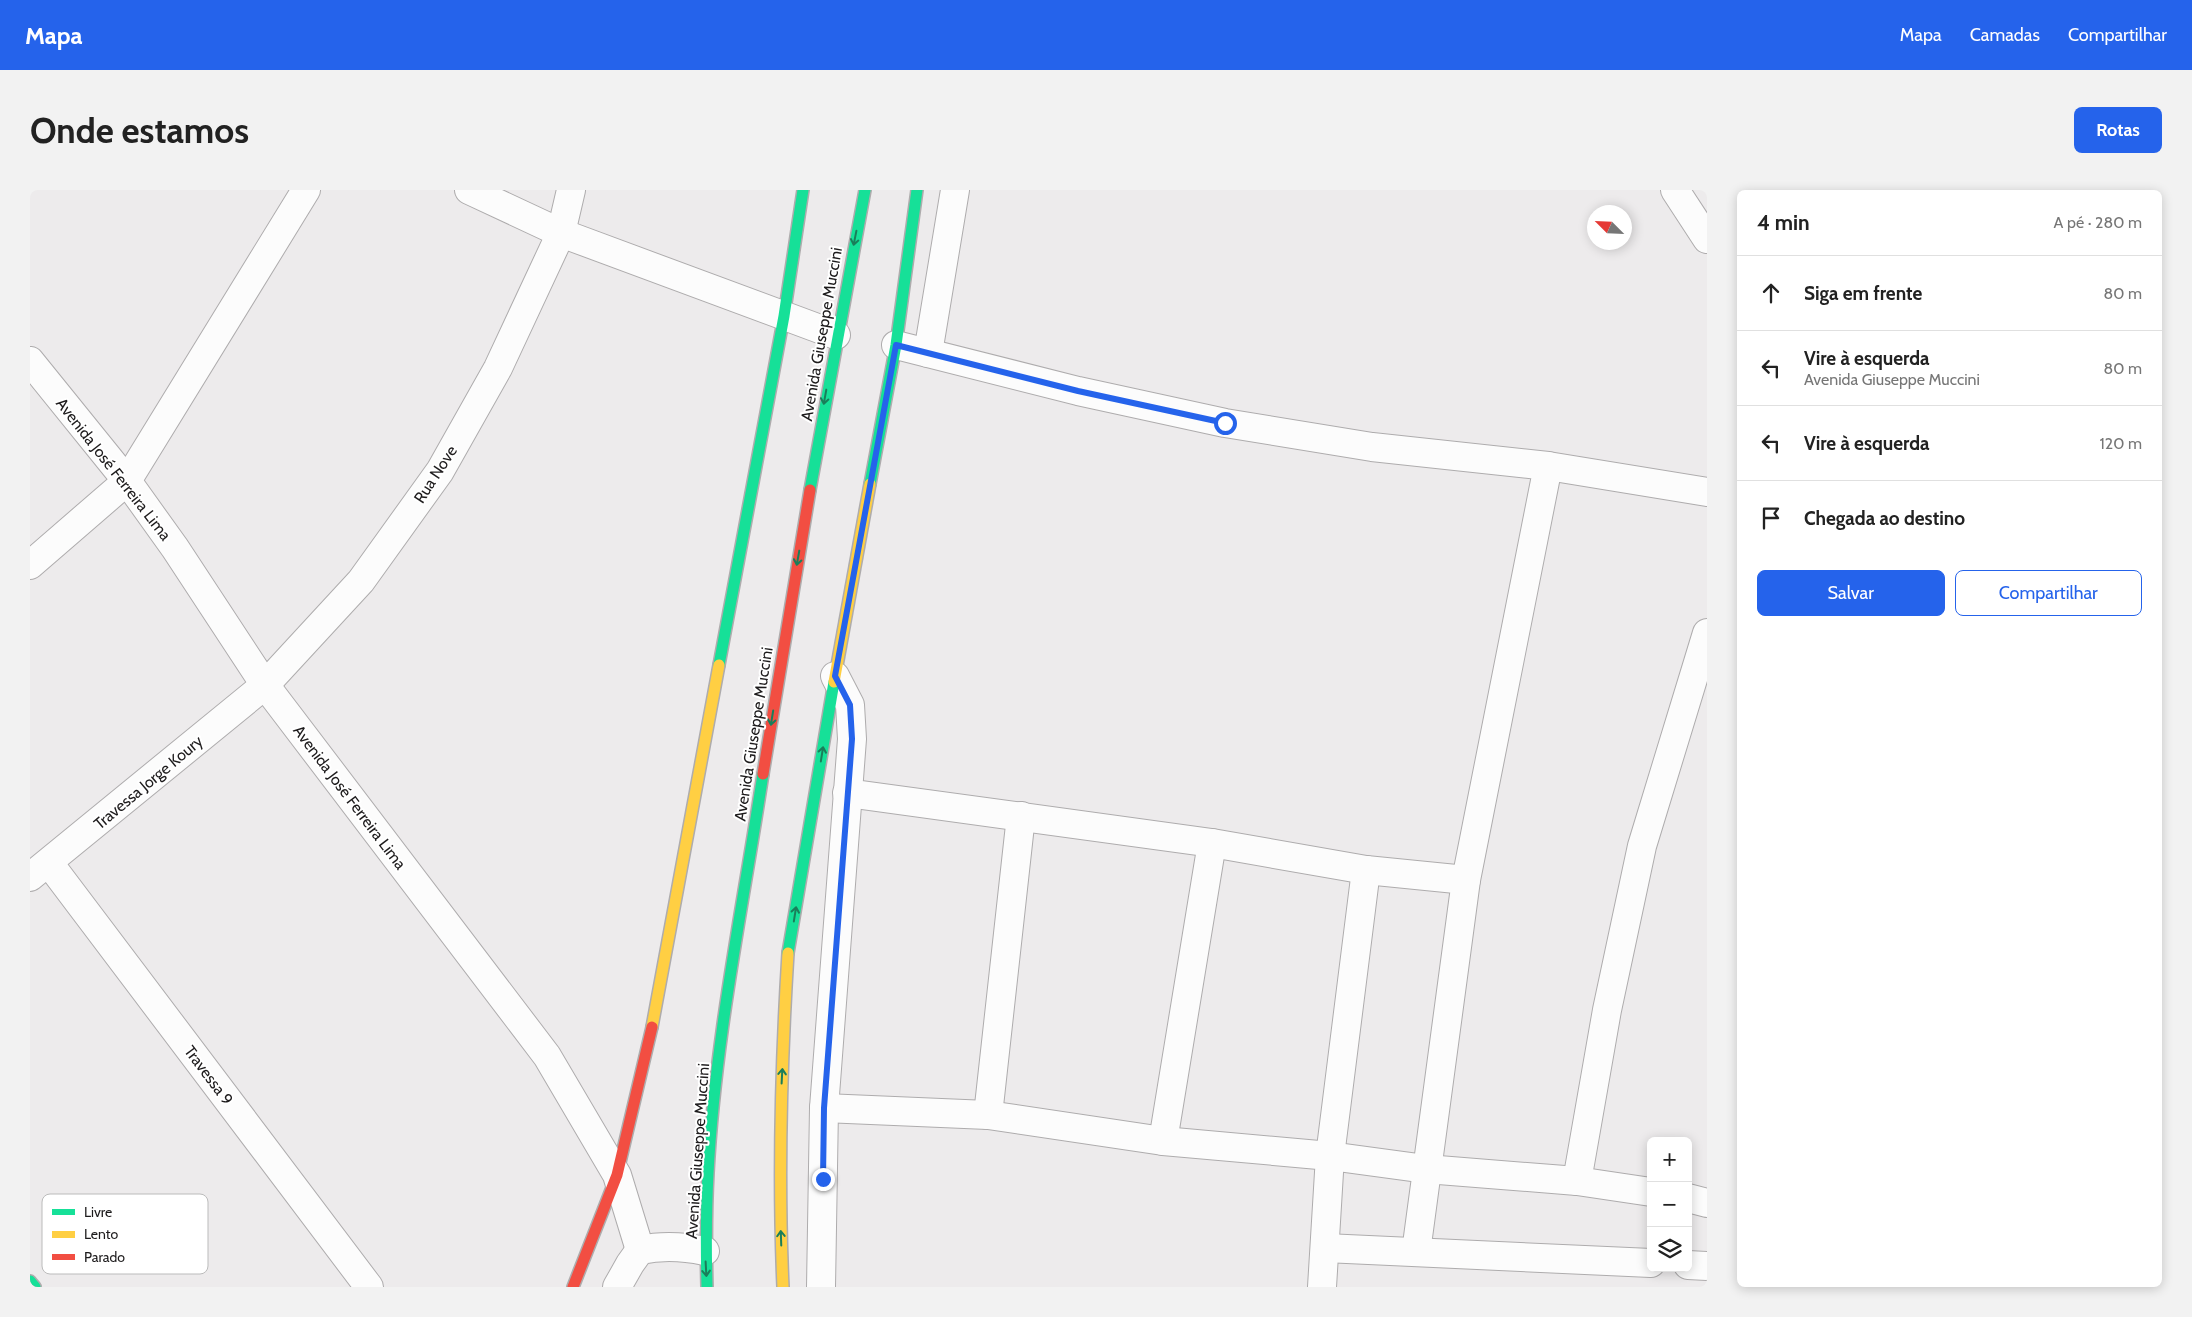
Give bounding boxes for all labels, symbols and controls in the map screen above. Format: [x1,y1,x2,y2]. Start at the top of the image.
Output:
text: Mapa [25,21,82,50]
text: Mapa [1900,24,1942,46]
text: Camadas [1970,24,2040,46]
text: Compartilhar [2068,24,2167,46]
button: Rotas [2074,107,2162,153]
text: Onde estamos [30,109,249,152]
north arrow [1587,205,1632,250]
text: 4 min [1757,210,1810,235]
text: A pé · 280 m [2054,213,2142,232]
one-way arrow [850,229,860,245]
street label: Avenida Giuseppe Muccini [797,246,846,422]
icon: ahead [1757,279,1785,307]
text: Siga em frente [1804,282,1922,305]
text: 80 m [2104,284,2142,303]
text: Vire à esquerda [1804,347,1930,370]
icon: left [1757,354,1785,382]
text: 80 m [2104,359,2142,378]
text: Avenida Giuseppe Muccini [1804,370,1980,389]
one-way arrow [820,389,830,405]
street label: Avenida José Ferreira Lima [52,394,175,545]
route start [1214,412,1237,435]
icon: left [1757,429,1785,457]
text: Vire à esquerda [1804,432,1930,455]
text: 120 m [2100,434,2142,453]
street label: Rua Nove [410,442,461,507]
icon: arrive [1757,504,1785,532]
text: Chegada ao destino [1804,507,1965,530]
one-way arrow [792,549,802,565]
button: Salvar [1757,570,1945,616]
button: Compartilhar [1955,570,2142,616]
street label: Avenida Giuseppe Muccini [730,646,777,822]
one-way arrow [767,710,777,726]
street label: Avenida José Ferreira Lima [289,722,410,873]
street label: Travessa Jorge Koury [90,731,207,833]
one-way arrow [817,746,827,762]
one-way arrow [791,906,801,922]
street label: Travessa 9 [180,1042,237,1109]
street label: Avenida Giuseppe Muccini [682,1063,713,1239]
one-way arrow [777,1068,787,1084]
map controls [1647,1137,1692,1272]
button: + [1647,1137,1692,1182]
route end [812,1168,835,1191]
button: − [1647,1182,1692,1227]
legend [42,1194,208,1274]
text: Livre [84,1203,112,1221]
text: Lento [84,1225,118,1243]
button: layers [1647,1227,1692,1272]
one-way arrow [777,1231,786,1247]
text: Parado [84,1248,125,1266]
one-way arrow [702,1261,711,1277]

